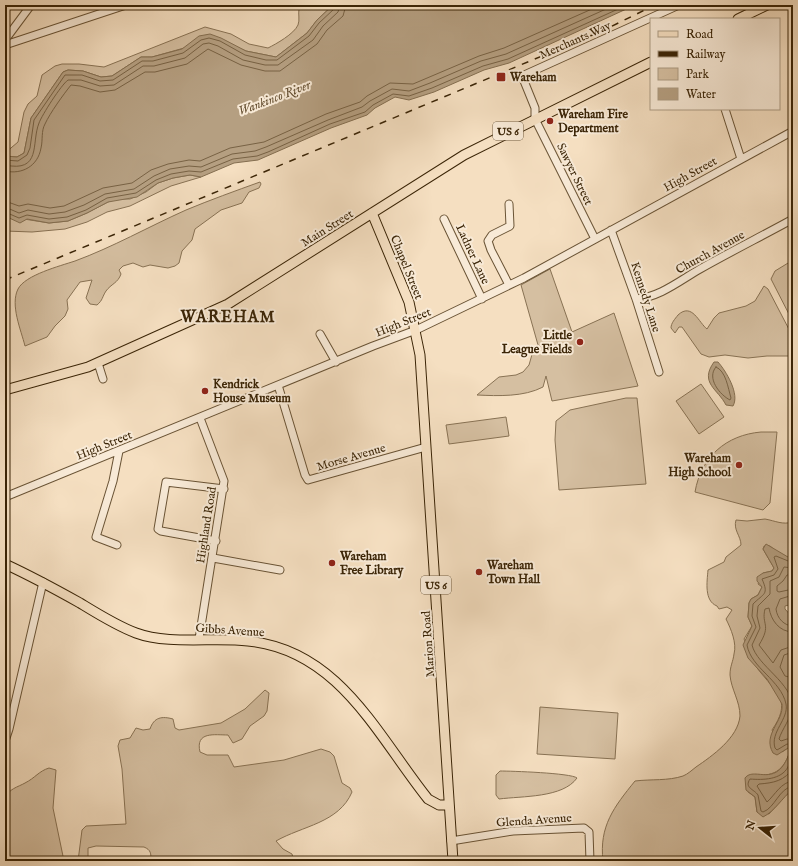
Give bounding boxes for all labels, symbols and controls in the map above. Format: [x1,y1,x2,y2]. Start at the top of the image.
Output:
street label: Merchants Way [537,18,613,63]
legend [650,18,780,110]
text: Road [686,27,714,42]
text: Railway [686,47,725,62]
text: Park [686,67,709,82]
place label: Wareham [509,70,557,85]
marker: Wareham [495,71,507,83]
water label: Wankinco River [236,77,314,120]
text: Water [686,87,717,102]
place label: Wareham Fire Department [557,107,628,137]
marker: Wareham Fire Department [545,116,555,126]
road number: US 6 [493,122,523,140]
street label: Sawyer Street [553,141,596,208]
street label: High Street [661,154,720,195]
street label: Main Street [298,207,356,250]
street label: Ladner Lane [452,222,493,287]
street label: Church Avenue [673,227,748,278]
street label: Chapel Street [386,233,426,302]
street label: Kennedy Lane [627,260,664,335]
street label: High Street [373,304,433,340]
district label: WAREHAM [179,308,276,328]
place label: Little League Fields [501,328,573,358]
marker: Little League Fields [575,337,585,347]
place label: Kendrick House Museum [213,377,291,406]
marker: Kendrick House Museum [200,386,210,396]
street label: High Street [74,427,134,463]
street label: Morse Avenue [315,440,388,474]
place label: Wareham High School [668,451,732,481]
marker: Wareham High School [734,460,744,470]
street label: Highland Road [193,485,220,564]
place label: Wareham Free Library [339,549,405,579]
marker: Wareham Free Library [327,558,337,568]
place label: Wareham Town Hall [486,558,541,587]
marker: Wareham Town Hall [474,567,484,577]
road number: US 6 [421,576,451,594]
street label: Marion Road [419,610,438,678]
street label: Gibbs Avenue [195,621,265,640]
north arrow [740,808,780,848]
street label: Glenda Avenue [496,810,573,831]
text: N [743,818,760,833]

